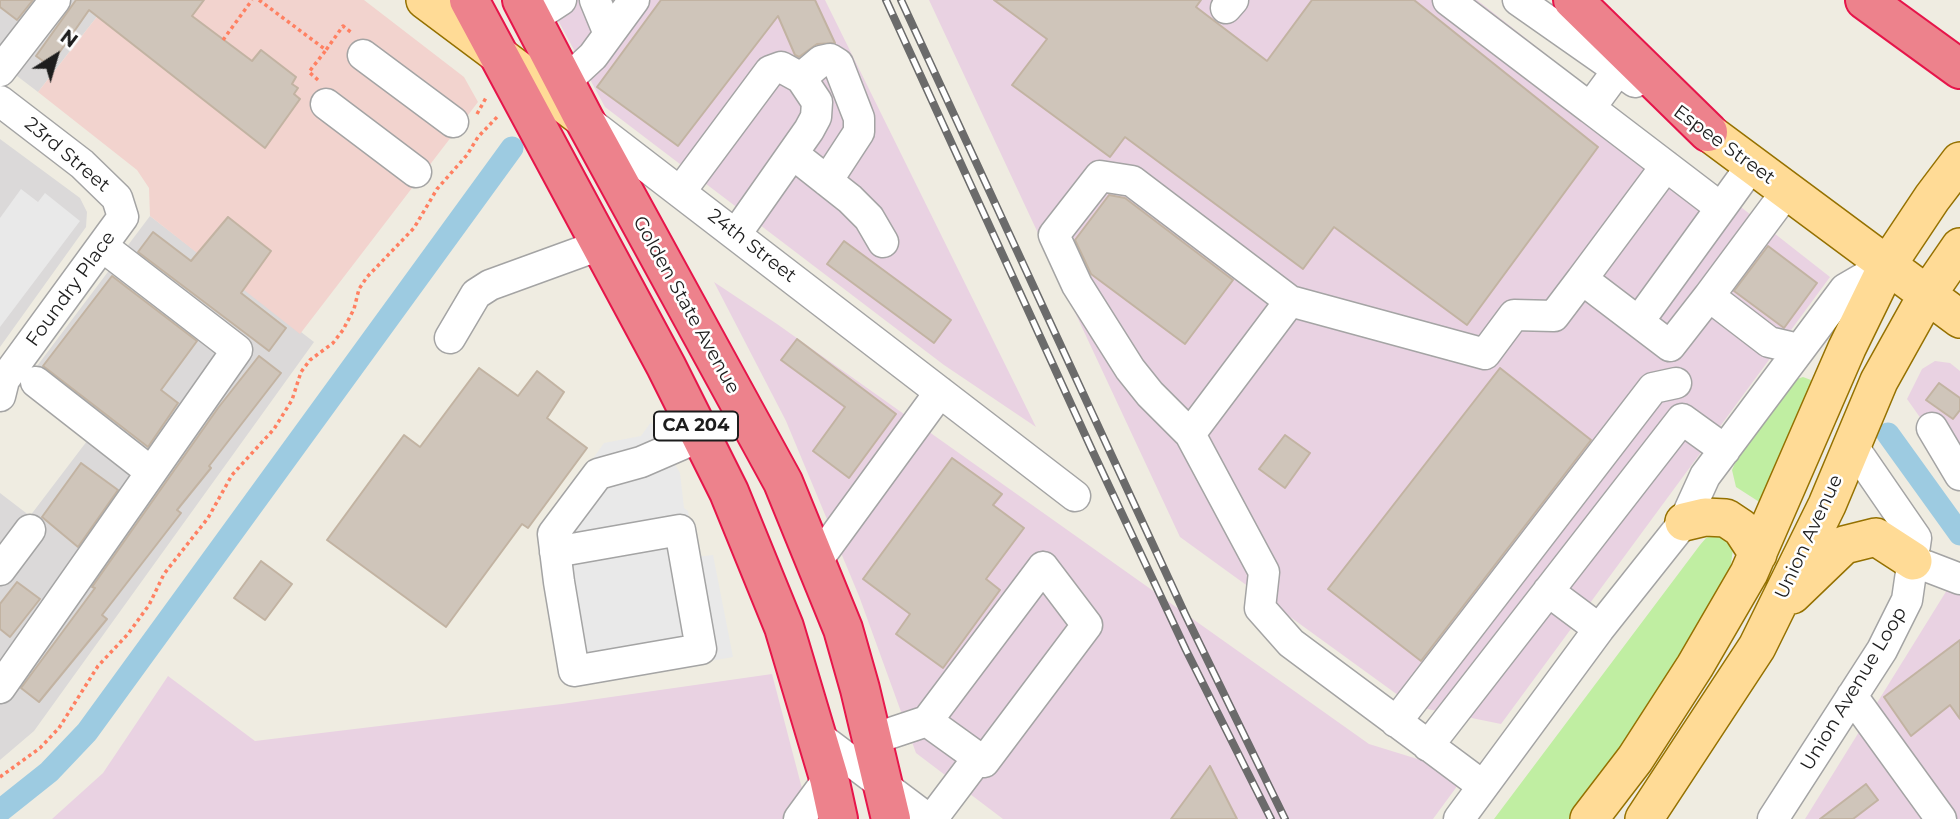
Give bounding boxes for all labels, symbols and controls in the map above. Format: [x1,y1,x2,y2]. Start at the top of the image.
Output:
north arrow [21,21,91,91]
text: N [56,25,82,53]
street label: Espee Street [1669,100,1779,190]
street label: 23rd Street [20,113,114,197]
street label: 24th Street [703,204,801,288]
street label: Golden State Avenue [628,212,744,398]
street label: Foundry Place [22,227,120,351]
road number: CA 204 [654,412,738,440]
street label: Union Avenue [1770,471,1848,603]
street label: Union Avenue Loop [1796,603,1912,775]

